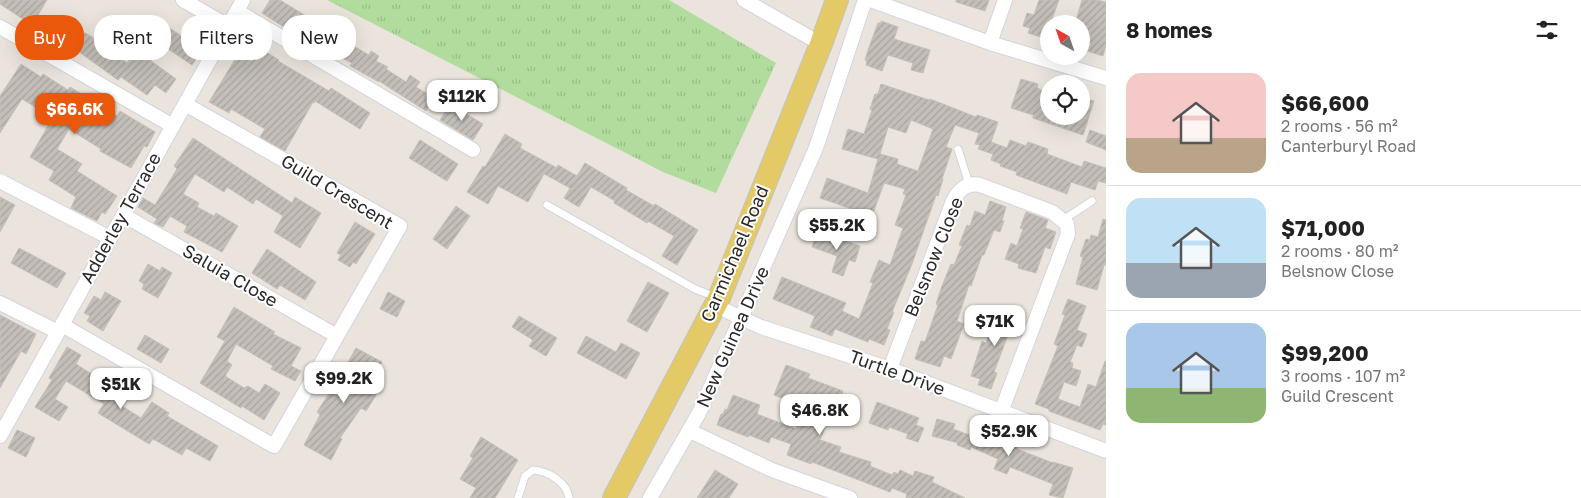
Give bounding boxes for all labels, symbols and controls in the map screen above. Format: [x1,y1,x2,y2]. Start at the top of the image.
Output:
chip: Buy [15,15,84,60]
chip: Rent [94,15,171,60]
chip: Filters [181,15,272,60]
chip: New [282,15,356,60]
north arrow [1040,15,1090,65]
map controls [1040,15,1090,125]
icon: filters [1533,16,1561,44]
text: 8 homes [1126,17,1213,43]
button: locate [1040,75,1090,125]
pin: $112K [427,80,497,122]
text: $112K [438,86,486,106]
text: $66,600 [1281,90,1369,116]
pin: $66.6K [34,92,116,135]
icon: home [1166,93,1226,153]
text: $66.6K [46,99,104,119]
text: 2 rooms · 56 m² [1281,116,1398,136]
text: Canterburyl Road [1281,136,1416,156]
street label: Adderley Terrace [75,148,165,287]
street label: Guild Crescent [277,149,398,233]
street label: Carmichael Road [695,182,773,325]
street label: Belsnow Close [899,194,967,320]
pin: $55.2K [796,208,878,251]
text: $55.2K [809,215,865,235]
text: $71,000 [1281,215,1365,241]
icon: home [1166,218,1226,278]
street label: Saluia Close [179,239,282,311]
text: 2 rooms · 80 m² [1281,241,1399,261]
text: Belsnow Close [1281,261,1394,281]
street label: New Guinea Drive [691,263,773,411]
pin: $71K [965,304,1025,347]
text: $71K [975,311,1015,331]
text: $99,200 [1281,340,1369,366]
icon: home [1166,343,1226,403]
street label: Turtle Drive [847,345,948,400]
pin: $99.2K [303,362,385,404]
text: 3 rooms · 107 m² [1281,366,1405,386]
pin: $51K [91,368,151,410]
text: $99.2K [315,368,373,388]
text: $51K [101,374,141,394]
text: Guild Crescent [1281,386,1394,406]
pin: $46.8K [779,394,861,436]
text: $46.8K [791,400,849,420]
pin: $52.9K [968,414,1050,457]
text: $52.9K [980,421,1038,441]

